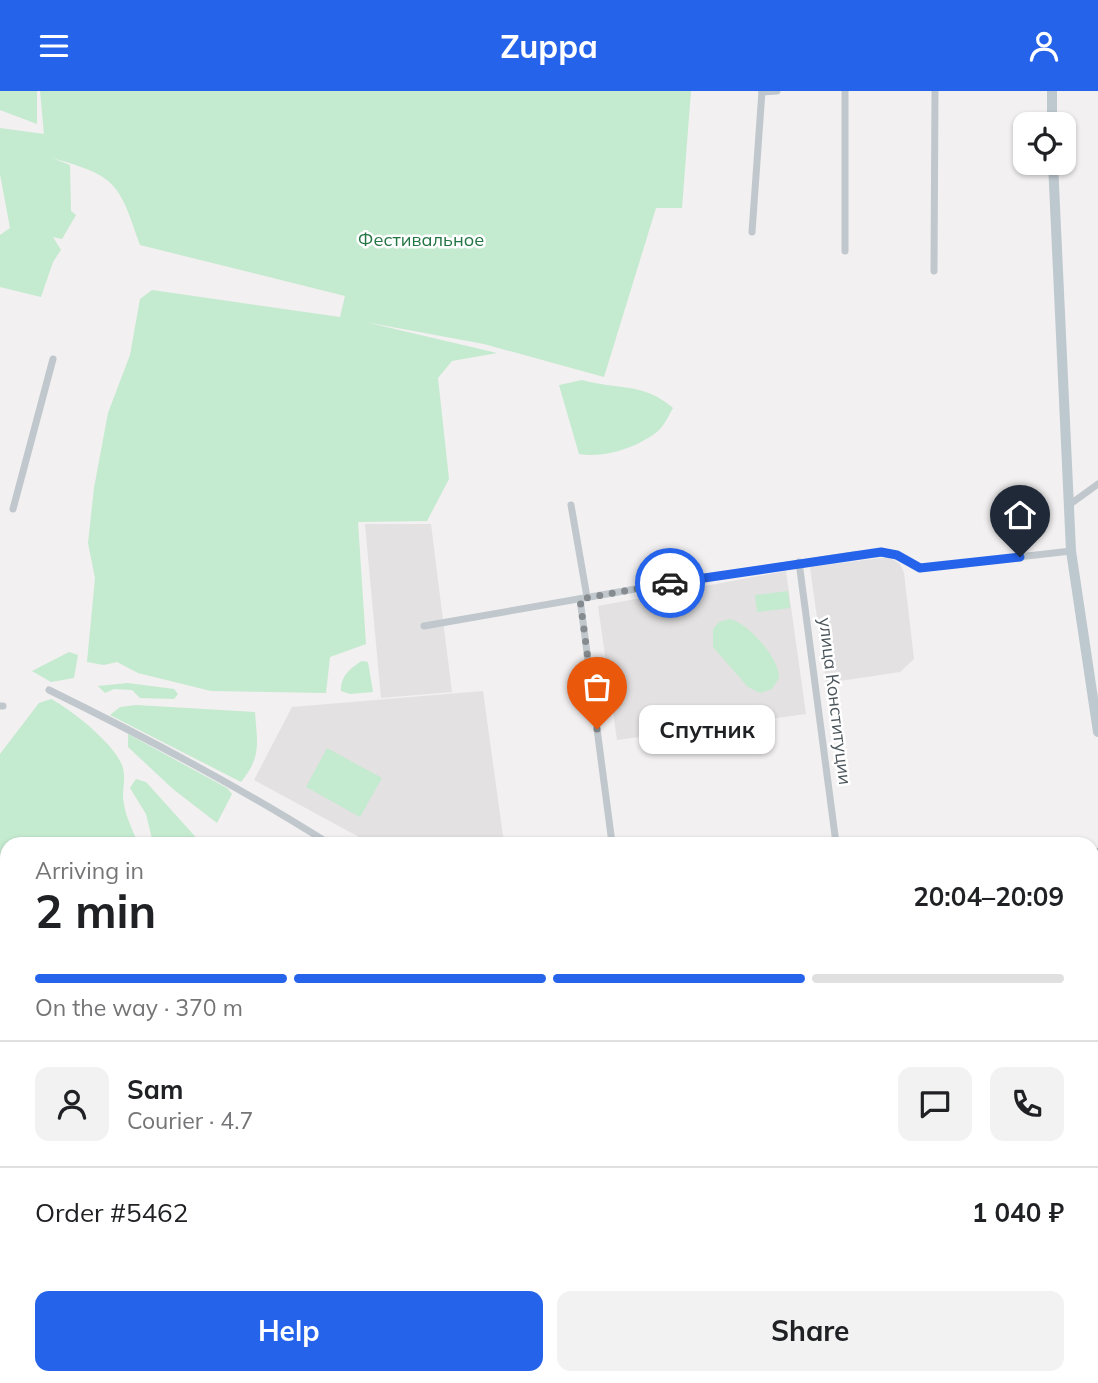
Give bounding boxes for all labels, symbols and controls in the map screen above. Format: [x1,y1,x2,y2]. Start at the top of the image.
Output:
text: Zuppa [500,26,598,66]
icon: menu [35,27,73,65]
icon: person [1025,27,1063,65]
map controls [1013,112,1076,175]
button: locate [1013,112,1076,175]
park label: Фестивальное [358,228,484,251]
pin [990,485,1050,557]
icon: home [1001,496,1039,534]
courier [635,548,705,618]
icon: car [651,564,689,602]
street label: улица Конституции [814,616,857,786]
pin [567,657,627,729]
icon: bag [578,668,616,706]
callout: Спутник [639,705,776,753]
text: Спутник [659,715,755,744]
text: Arriving in [35,856,144,885]
text: 20:04–20:09 [913,880,1064,913]
text: 2 min [35,882,156,940]
text: On the way · 370 m [35,993,243,1022]
button: person [35,1067,109,1141]
button: chat [898,1067,972,1141]
button: phone [990,1067,1064,1141]
text: Sam [127,1073,183,1106]
text: Courier · 4.7 [127,1106,253,1135]
text: Order #5462 [35,1196,188,1229]
text: 1 040 ₽ [972,1196,1064,1229]
button: Help [35,1291,543,1371]
button: Share [557,1291,1064,1371]

